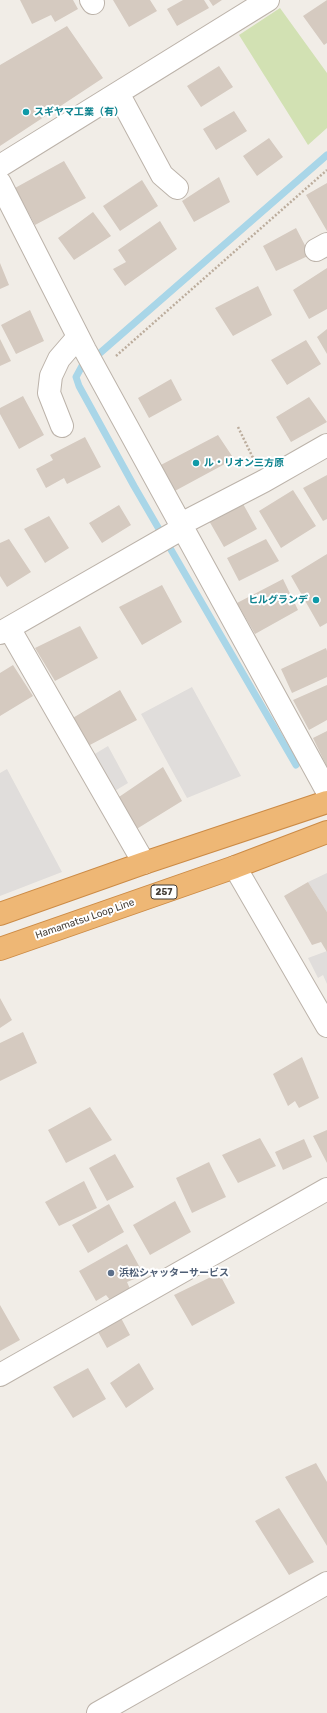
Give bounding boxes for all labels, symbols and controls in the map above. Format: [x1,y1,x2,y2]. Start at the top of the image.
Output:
place label: スギヤマ工業（有） [34,106,124,118]
marker: スギヤマ工業（有） [21,107,31,117]
place label: ル・リオン三方原 [204,457,284,469]
marker: ル・リオン三方原 [191,458,201,468]
place label: ヒルグランデ [248,594,308,606]
marker: ヒルグランデ [311,595,321,605]
road number: 257 [151,885,177,899]
street label: Hamamatsu Loop Line [34,896,136,942]
place label: 浜松シャッターサービス [119,1267,229,1279]
marker: 浜松シャッターサービス [106,1268,116,1278]

